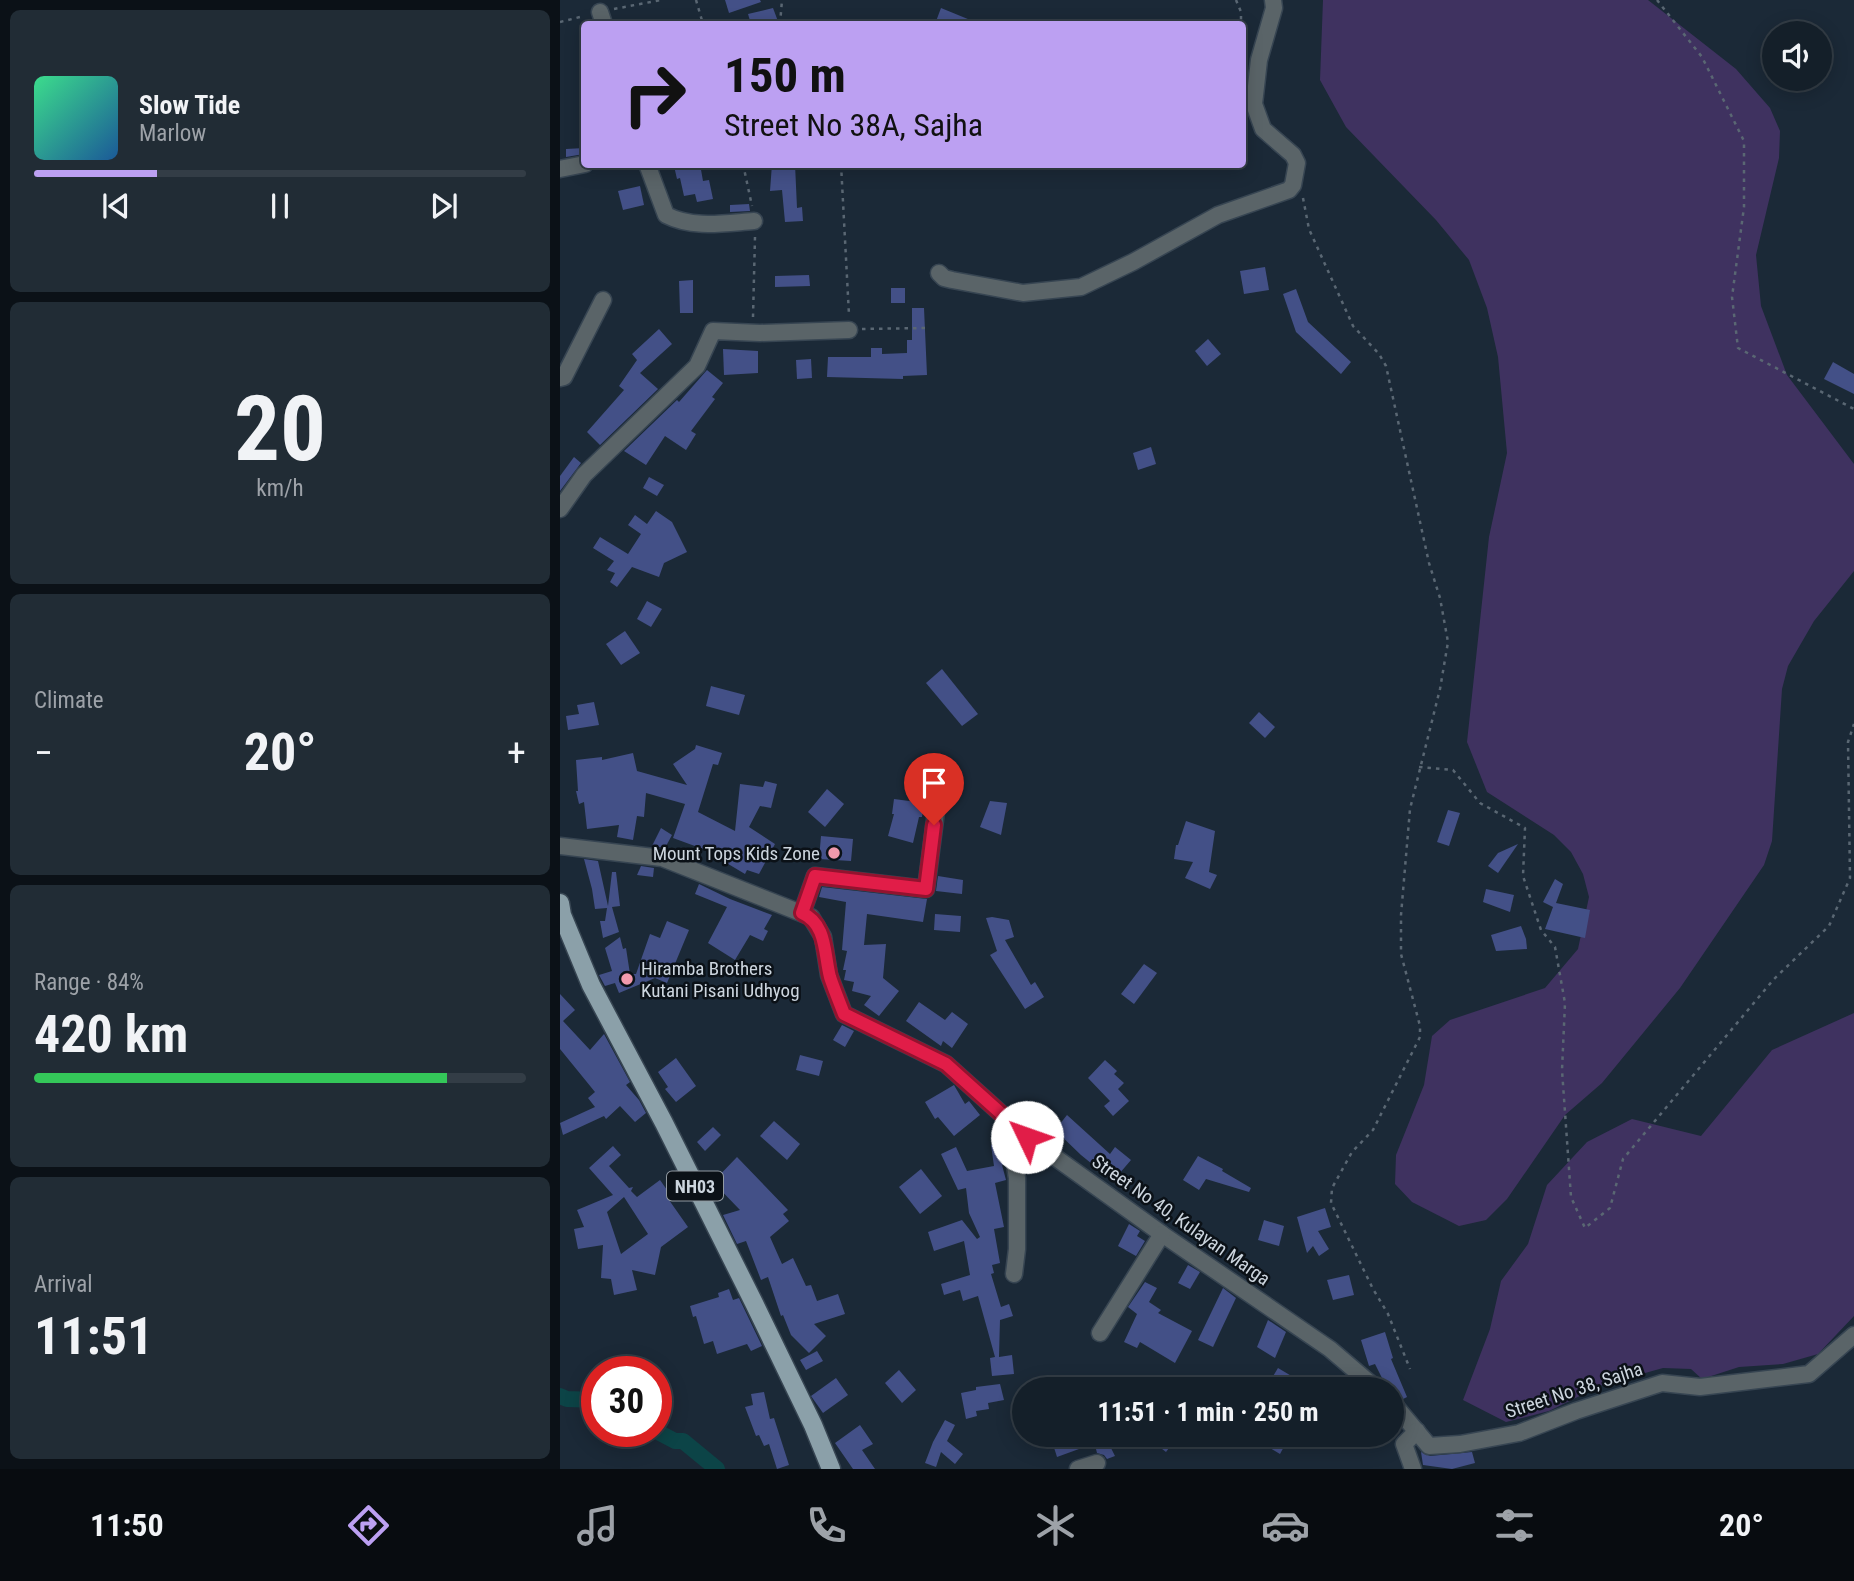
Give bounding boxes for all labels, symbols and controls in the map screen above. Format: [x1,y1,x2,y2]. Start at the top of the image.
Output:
map controls [1762,21,1832,91]
button: sound [1762,21,1832,91]
text: 150 m [724,47,846,104]
icon: right [609,49,700,140]
text: Slow Tide [139,90,240,120]
text: Street No 38A, Sajha [724,106,983,144]
text: Marlow [139,120,206,147]
icon: previous [97,187,135,225]
icon: pause [261,187,299,225]
icon: next [425,187,463,225]
text: 20 [234,376,326,482]
text: km/h [256,475,304,502]
text: Climate [34,687,104,714]
text: 20° [244,722,316,783]
text: − [34,731,53,775]
text: + [507,731,526,775]
pin [904,753,964,825]
icon: arrive [915,764,953,802]
place label: Mount Tops Kids Zone [653,842,820,865]
marker: Mount Tops Kids Zone [826,845,842,861]
place label: Hiramba Brothers Kutani Pisani Udhyog [641,957,800,1002]
text: Range · 84% [34,969,144,996]
marker: Hiramba Brothers Kutani Pisani Udhyog [619,971,635,987]
text: 420 km [34,1004,188,1065]
position arrow [990,1100,1064,1174]
street label: Street No 40, Kulayan Marga [1088,1150,1274,1290]
road number: NH03 [667,1171,723,1200]
text: Arrival [34,1271,93,1298]
text: 11:51 [34,1306,153,1367]
speed limit sign: 30 [581,1356,672,1447]
street label: Street No 38, Sajha [1502,1357,1646,1423]
text: 11:51 · 1 min · 250 m [1098,1397,1318,1427]
icon: directions [344,1501,393,1550]
icon: music [573,1501,622,1550]
icon: phone [802,1501,851,1550]
icon: climate [1031,1501,1080,1550]
icon: car [1261,1501,1310,1550]
icon: filters [1490,1501,1539,1550]
text: 11:50 [90,1506,164,1544]
text: 20° [1719,1506,1764,1544]

